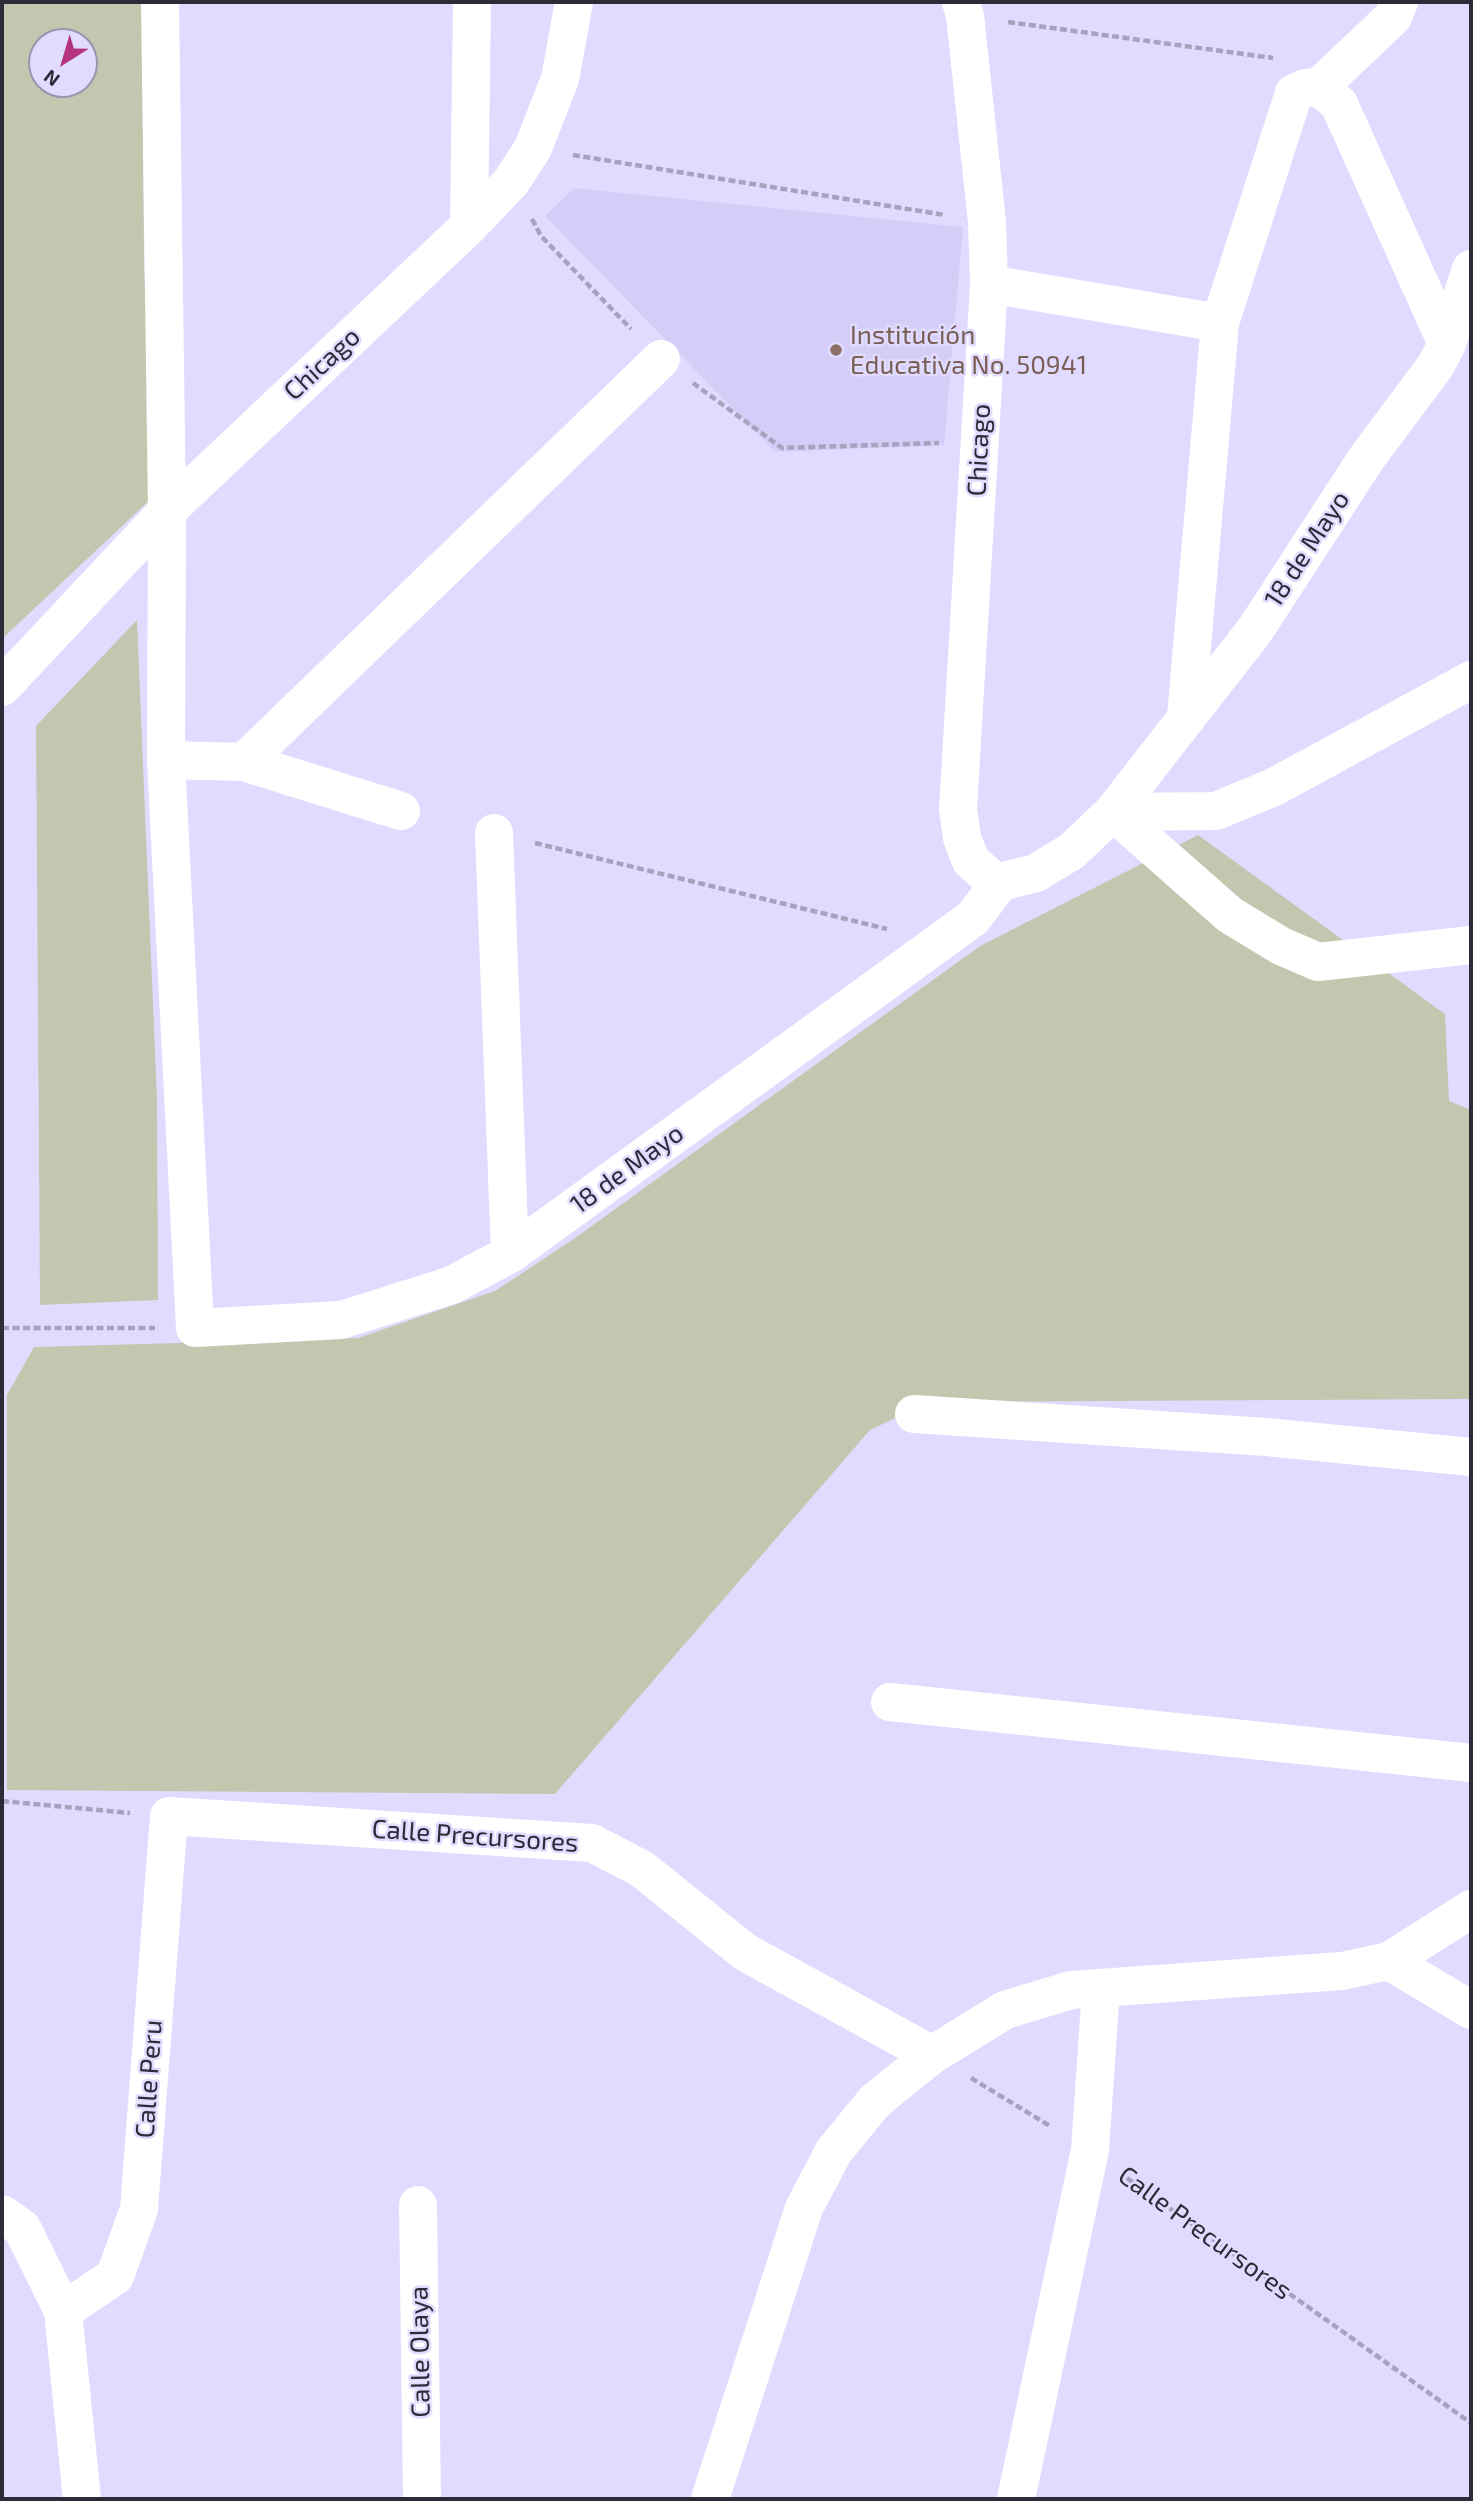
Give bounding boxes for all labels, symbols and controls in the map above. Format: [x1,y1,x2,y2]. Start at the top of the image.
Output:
north arrow [28,28,98,98]
text: N [39,65,64,92]
place label: Institución Educativa No. 50941 [850,319,1087,380]
street label: Chicago [278,321,366,407]
marker: Institución Educativa No. 50941 [828,342,844,358]
street label: Chicago [961,403,997,497]
street label: 18 de Mayo [1258,485,1356,613]
street label: 18 de Mayo [564,1118,690,1220]
street label: Calle Precursores [371,1813,579,1859]
street label: Calle Peru [129,2019,169,2139]
street label: Calle Precursores [1112,2160,1298,2306]
street label: Calle Olaya [403,2286,437,2418]

